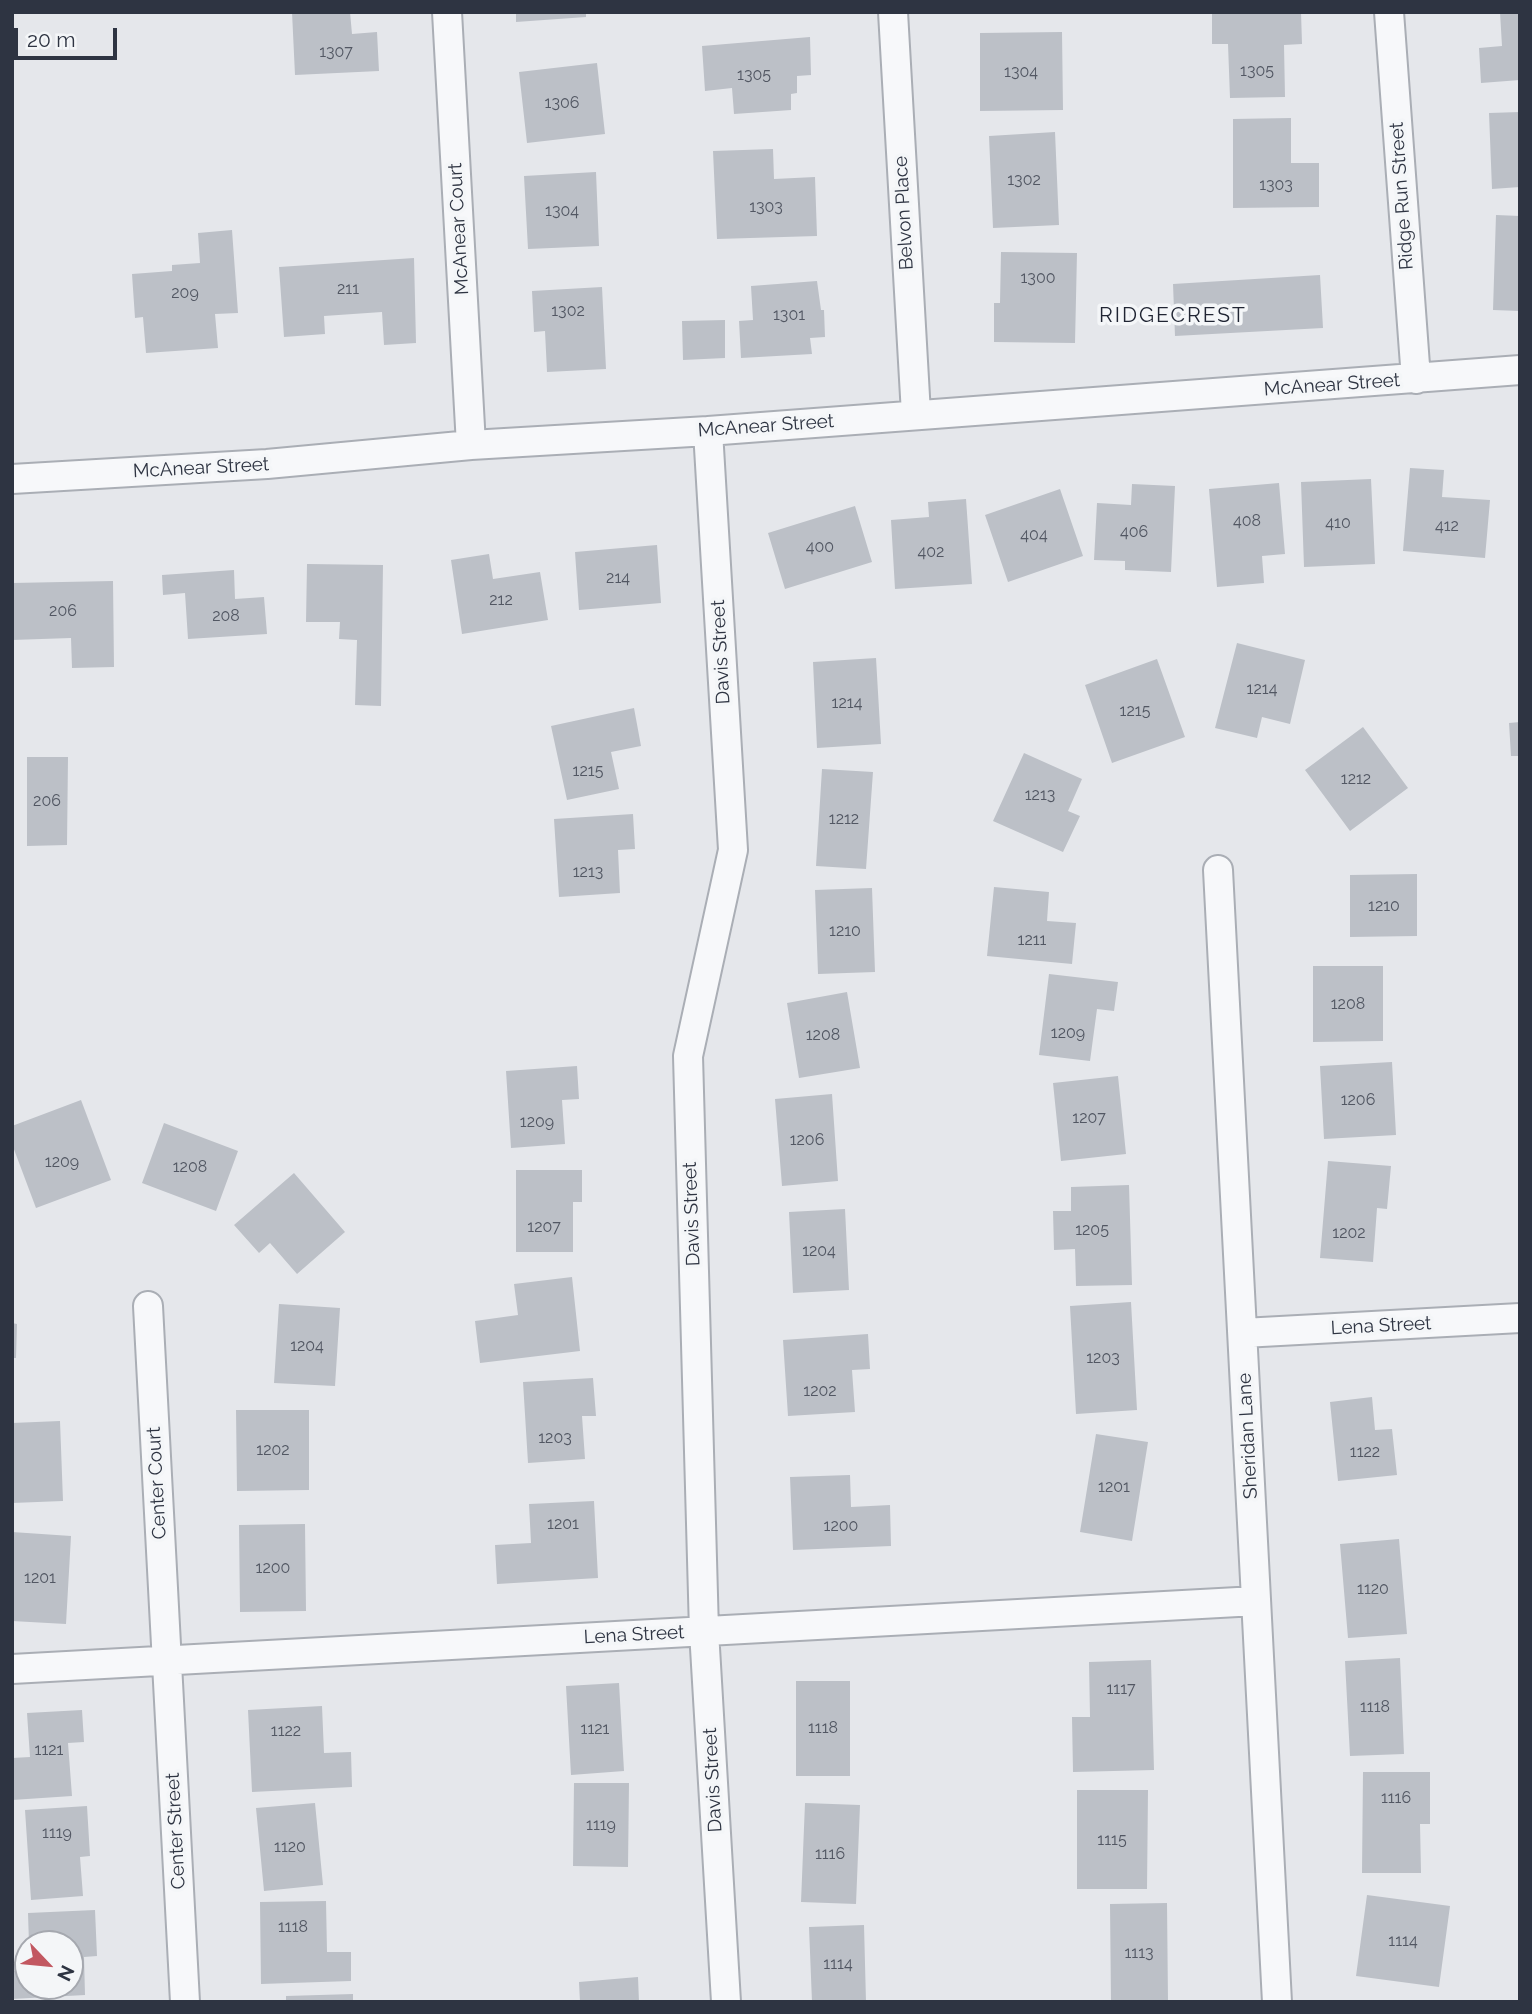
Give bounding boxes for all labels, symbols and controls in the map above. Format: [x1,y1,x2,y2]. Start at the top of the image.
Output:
scale bar [18,14,121,58]
text: 20 m [27,27,75,52]
house number: 1307 [319,42,353,62]
house number: 1305 [1240,61,1274,81]
house number: 1304 [1004,62,1038,82]
house number: 1305 [737,65,771,85]
house number: 1306 [545,93,579,113]
street label: Ridge Run Street [1385,121,1419,271]
street label: Belvon Place [890,155,918,271]
street label: McAnear Court [444,162,474,296]
house number: 1302 [1007,170,1041,190]
house number: 1303 [1259,175,1293,195]
house number: 1303 [749,197,783,217]
house number: 1304 [545,201,579,221]
house number: 1300 [1021,268,1055,288]
house number: 211 [337,279,359,299]
house number: 209 [171,283,199,303]
house number: 1302 [551,301,585,321]
district label: RIDGECREST [1100,303,1246,329]
house number: 1301 [773,305,805,325]
street label: McAnear Street [1263,369,1401,401]
street label: McAnear Street [697,410,835,442]
street label: McAnear Street [132,453,270,483]
house number: 408 [1233,511,1261,531]
house number: 410 [1325,513,1351,533]
house number: 412 [1435,516,1459,536]
house number: 406 [1120,522,1148,542]
house number: 404 [1020,525,1048,545]
house number: 400 [806,537,834,557]
house number: 402 [918,542,944,562]
house number: 214 [606,568,630,588]
house number: 212 [489,590,513,610]
street label: Davis Street [707,599,735,705]
house number: 206 [49,601,77,621]
house number: 208 [212,606,240,626]
house number: 1214 [1247,679,1277,699]
house number: 1214 [832,693,862,713]
house number: 1215 [1120,701,1150,721]
house number: 1215 [573,761,603,781]
house number: 1212 [1341,769,1371,789]
house number: 1213 [1025,785,1055,805]
house number: 206 [33,791,61,811]
house number: 1212 [829,809,859,829]
house number: 1213 [573,862,603,882]
house number: 1210 [1368,896,1400,916]
house number: 1210 [829,921,861,941]
house number: 1211 [1018,930,1046,950]
house number: 1208 [1331,994,1365,1014]
house number: 1209 [1051,1023,1085,1043]
house number: 1208 [806,1025,840,1045]
house number: 1206 [1341,1090,1375,1110]
house number: 1207 [1072,1108,1106,1128]
house number: 1209 [520,1112,554,1132]
house number: 1206 [790,1130,824,1150]
house number: 1209 [45,1152,79,1172]
house number: 1208 [173,1157,207,1177]
street label: Davis Street [679,1161,705,1267]
house number: 1207 [527,1217,561,1237]
house number: 1205 [1075,1220,1109,1240]
house number: 1202 [1332,1223,1366,1243]
house number: 1204 [802,1241,836,1261]
street label: Lena Street [1330,1312,1432,1340]
house number: 1204 [290,1336,324,1356]
house number: 1203 [1086,1348,1120,1368]
street label: Sheridan Lane [1233,1372,1263,1500]
house number: 1202 [803,1381,837,1401]
street label: Center Court [143,1426,171,1540]
house number: 1203 [538,1428,572,1448]
house number: 1202 [256,1440,290,1460]
house number: 1122 [1350,1442,1380,1462]
house number: 1201 [1098,1477,1130,1497]
house number: 1201 [547,1514,579,1534]
house number: 1200 [824,1516,858,1536]
house number: 1200 [256,1558,290,1578]
house number: 1201 [24,1568,56,1588]
house number: 1120 [1357,1579,1389,1599]
street label: Lena Street [583,1621,685,1649]
house number: 1117 [1106,1679,1136,1699]
house number: 1118 [1360,1697,1390,1717]
house number: 1118 [808,1718,838,1738]
house number: 1121 [581,1719,609,1739]
house number: 1122 [271,1721,301,1741]
street label: Davis Street [699,1727,727,1833]
house number: 1121 [35,1740,63,1760]
street label: Center Street [162,1772,190,1890]
house number: 1116 [1381,1788,1411,1808]
house number: 1119 [586,1815,616,1835]
house number: 1119 [42,1823,72,1843]
house number: 1115 [1097,1830,1127,1850]
house number: 1120 [274,1837,306,1857]
house number: 1116 [815,1844,845,1864]
house number: 1118 [278,1917,308,1937]
north arrow [14,1930,84,2000]
house number: 1114 [1388,1931,1418,1951]
house number: 1113 [1124,1943,1154,1963]
house number: 1114 [823,1954,853,1974]
text: N [53,1962,79,1985]

